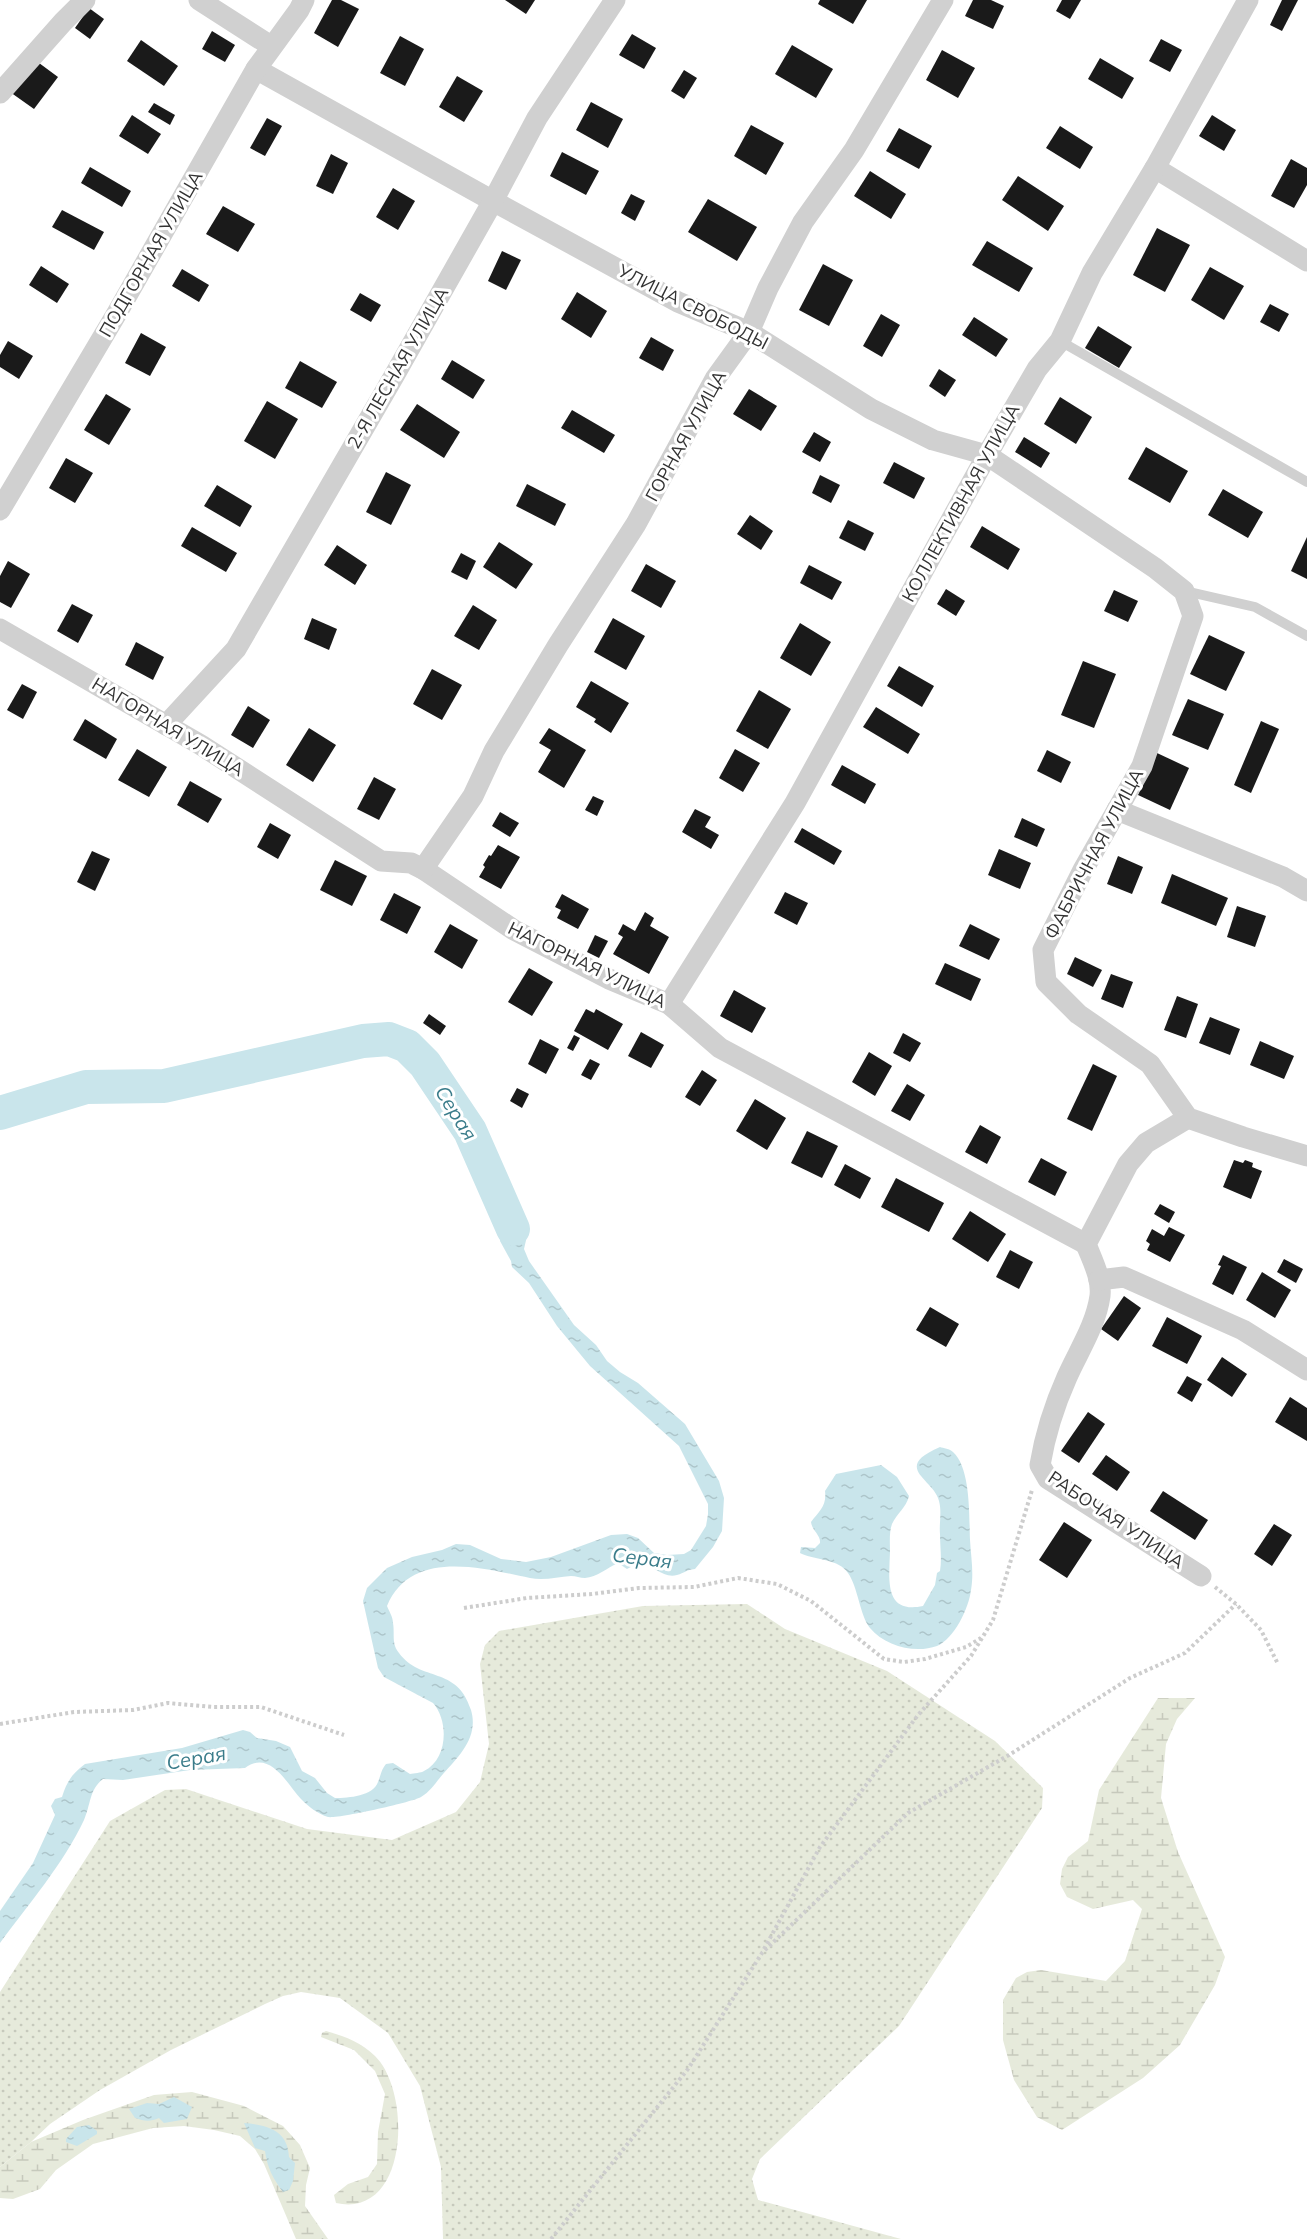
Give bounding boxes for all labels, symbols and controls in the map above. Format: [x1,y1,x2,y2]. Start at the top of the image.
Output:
street label: ПОДГОРНАЯ УЛИЦА [94,167,208,341]
street label: УЛИЦА СВОБОДЫ [613,258,772,354]
street label: 2-Я ЛЕСНАЯ УЛИЦА [342,283,453,453]
street label: ГОРНАЯ УЛИЦА [640,366,731,505]
street label: КОЛЛЕКТИВНАЯ УЛИЦА [896,400,1025,606]
street label: НАГОРНАЯ УЛИЦА [88,672,248,781]
street label: ФАБРИЧНАЯ УЛИЦА [1039,765,1148,943]
street label: НАГОРНАЯ УЛИЦА [504,916,670,1013]
water label: Серая [430,1081,483,1145]
street label: РАБОЧАЯ УЛИЦА [1044,1466,1189,1574]
water label: Серая [611,1541,673,1574]
water label: Серая [164,1740,228,1775]

